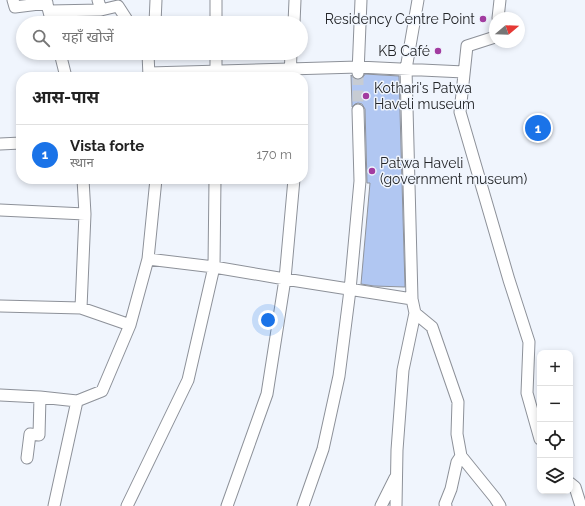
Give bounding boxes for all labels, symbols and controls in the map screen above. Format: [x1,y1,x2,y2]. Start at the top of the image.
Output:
place label: Residency Centre Point [325,11,475,27]
north arrow [489,12,525,48]
marker: Residency Centre Point [478,14,488,24]
search box [16,16,308,60]
icon: search [30,27,52,49]
text: यहाँ खोजें [62,28,114,46]
place label: KB Café [378,43,430,59]
marker: KB Café [433,46,443,56]
place label: Kothari's Patwa Haveli museum [374,80,475,112]
text: आस-पास [32,87,99,107]
marker: Kothari's Patwa Haveli museum [361,91,371,101]
pin: 1 [525,113,551,143]
text: Vista forte [70,137,144,155]
text: 1 [42,147,48,162]
text: 170 m [256,147,292,162]
text: स्थान [70,155,94,170]
place label: Patwa Haveli (government museum) [380,155,527,187]
marker: Patwa Haveli (government museum) [367,166,377,176]
your location [258,310,278,330]
map controls [537,350,573,494]
button: + [537,350,573,386]
button: − [537,386,573,422]
button: locate [537,422,573,458]
button: layers [537,458,573,494]

